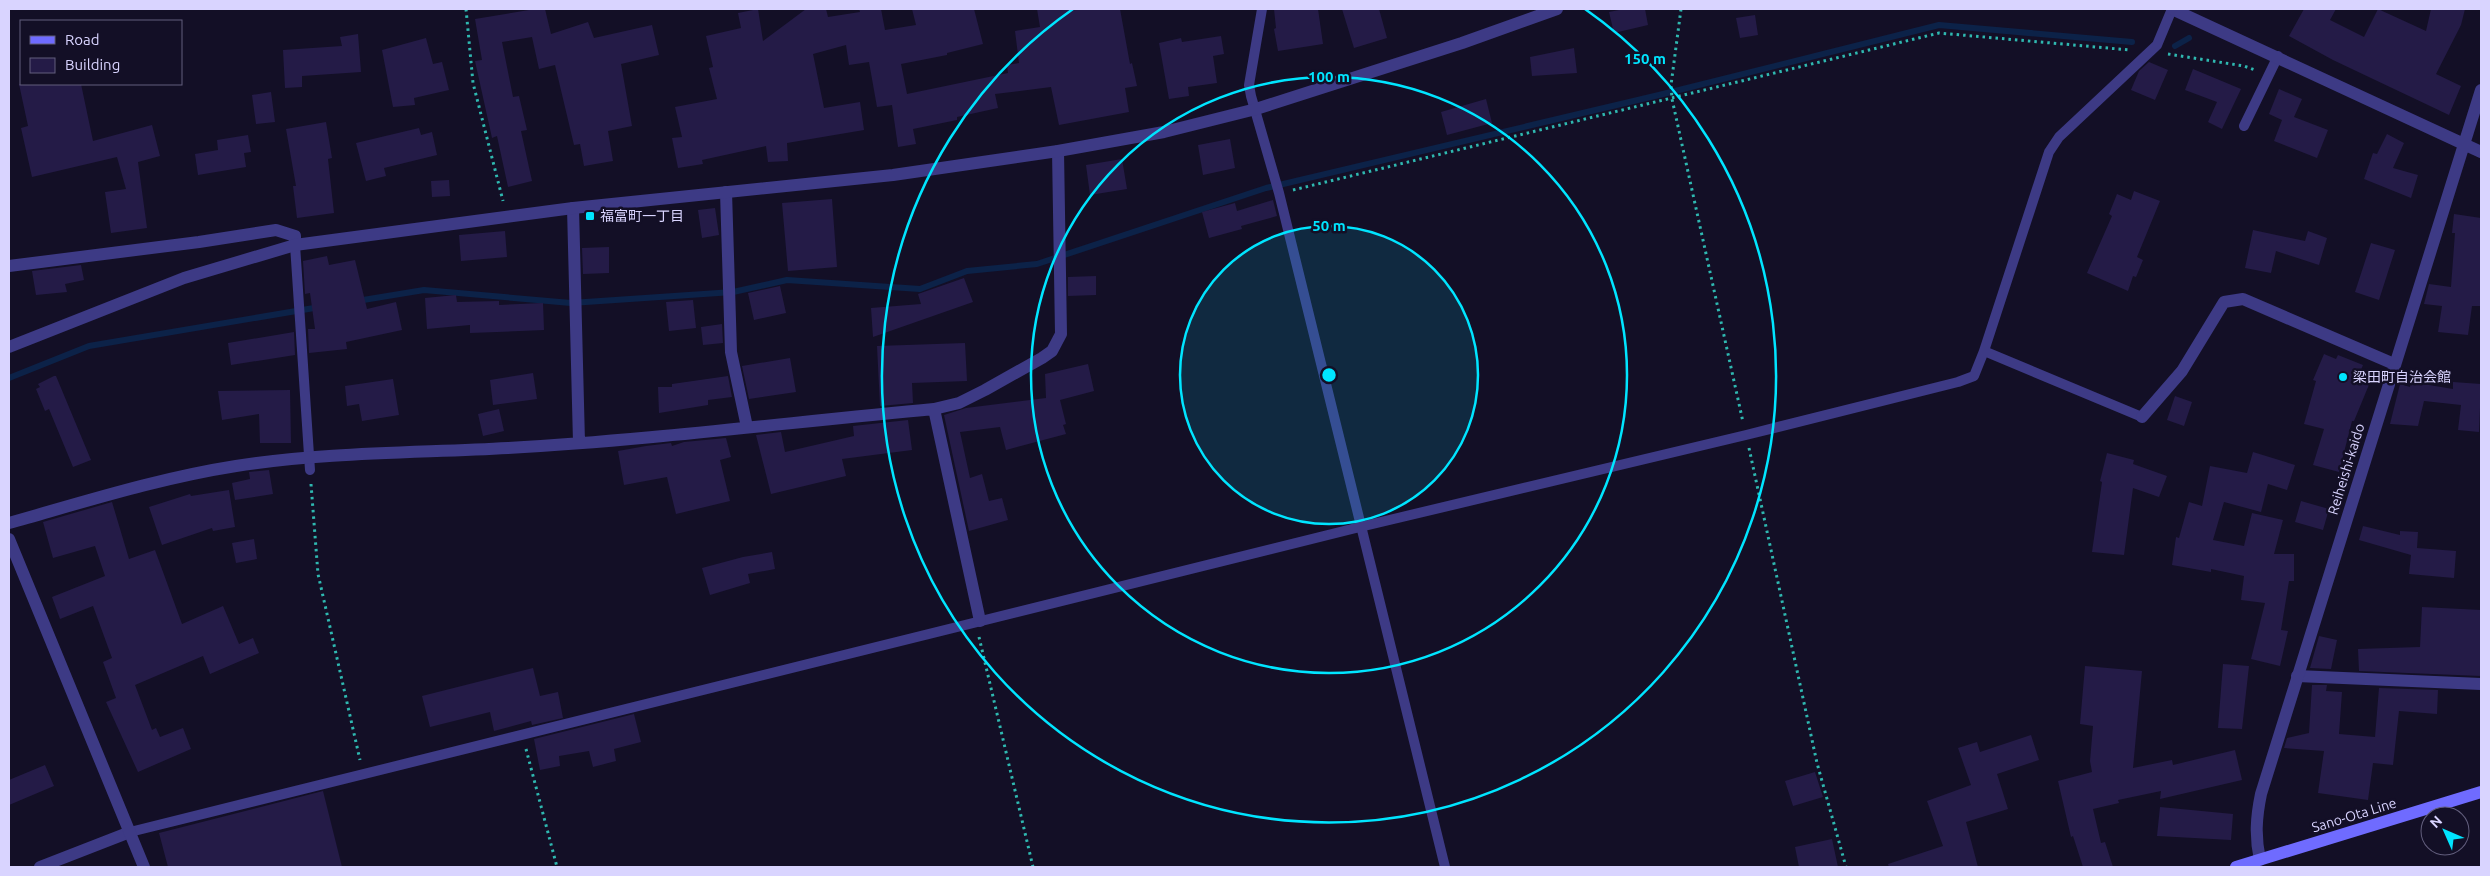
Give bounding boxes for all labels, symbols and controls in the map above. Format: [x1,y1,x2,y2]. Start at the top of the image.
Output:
legend [20,20,182,85]
text: Road [65,31,100,48]
text: 150 m [1624,50,1666,67]
text: Building [65,56,120,73]
text: 100 m [1308,68,1350,85]
place label: 福富町一丁目 [600,208,684,224]
marker: 福富町一丁目 [584,210,596,222]
text: 50 m [1312,217,1346,234]
centre of rings [1320,366,1338,384]
place label: 梁田町自治会館 [2353,369,2451,385]
marker: 梁田町自治会館 [2337,371,2349,383]
street label: Reiheishi-kaido [2325,421,2367,517]
street label: Sano-Ota Line [2310,795,2398,835]
north arrow [2420,806,2470,856]
text: N [2426,812,2445,831]

